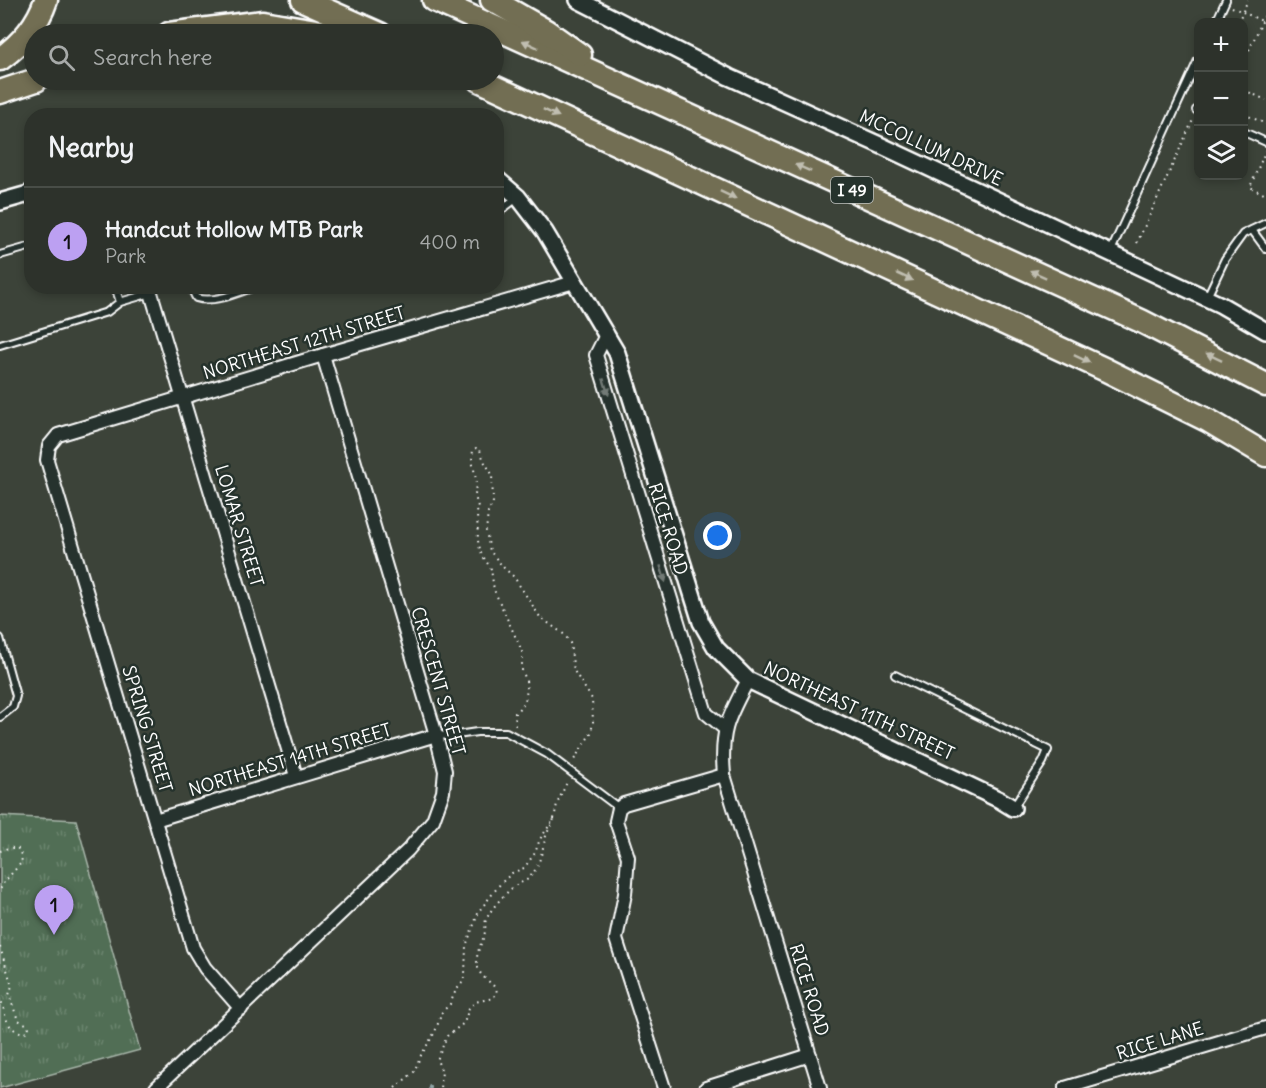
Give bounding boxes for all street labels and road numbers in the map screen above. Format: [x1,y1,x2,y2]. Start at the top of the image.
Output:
street label: MCCOLLUM DRIVE [856,104,1007,191]
road number: I 49 [831,177,873,203]
street label: NORTHEAST 12TH STREET [200,301,408,384]
street label: LOMAR STREET [210,462,269,590]
street label: RICE ROAD [644,480,693,578]
street label: CRESCENT STREET [406,604,471,758]
street label: NORTHEAST 11TH STREET [760,656,958,765]
street label: SPRING STREET [117,663,178,795]
street label: NORTHEAST 14TH STREET [186,718,394,801]
street label: RICE ROAD [785,941,834,1039]
street label: RICE LANE [1113,1016,1206,1065]

